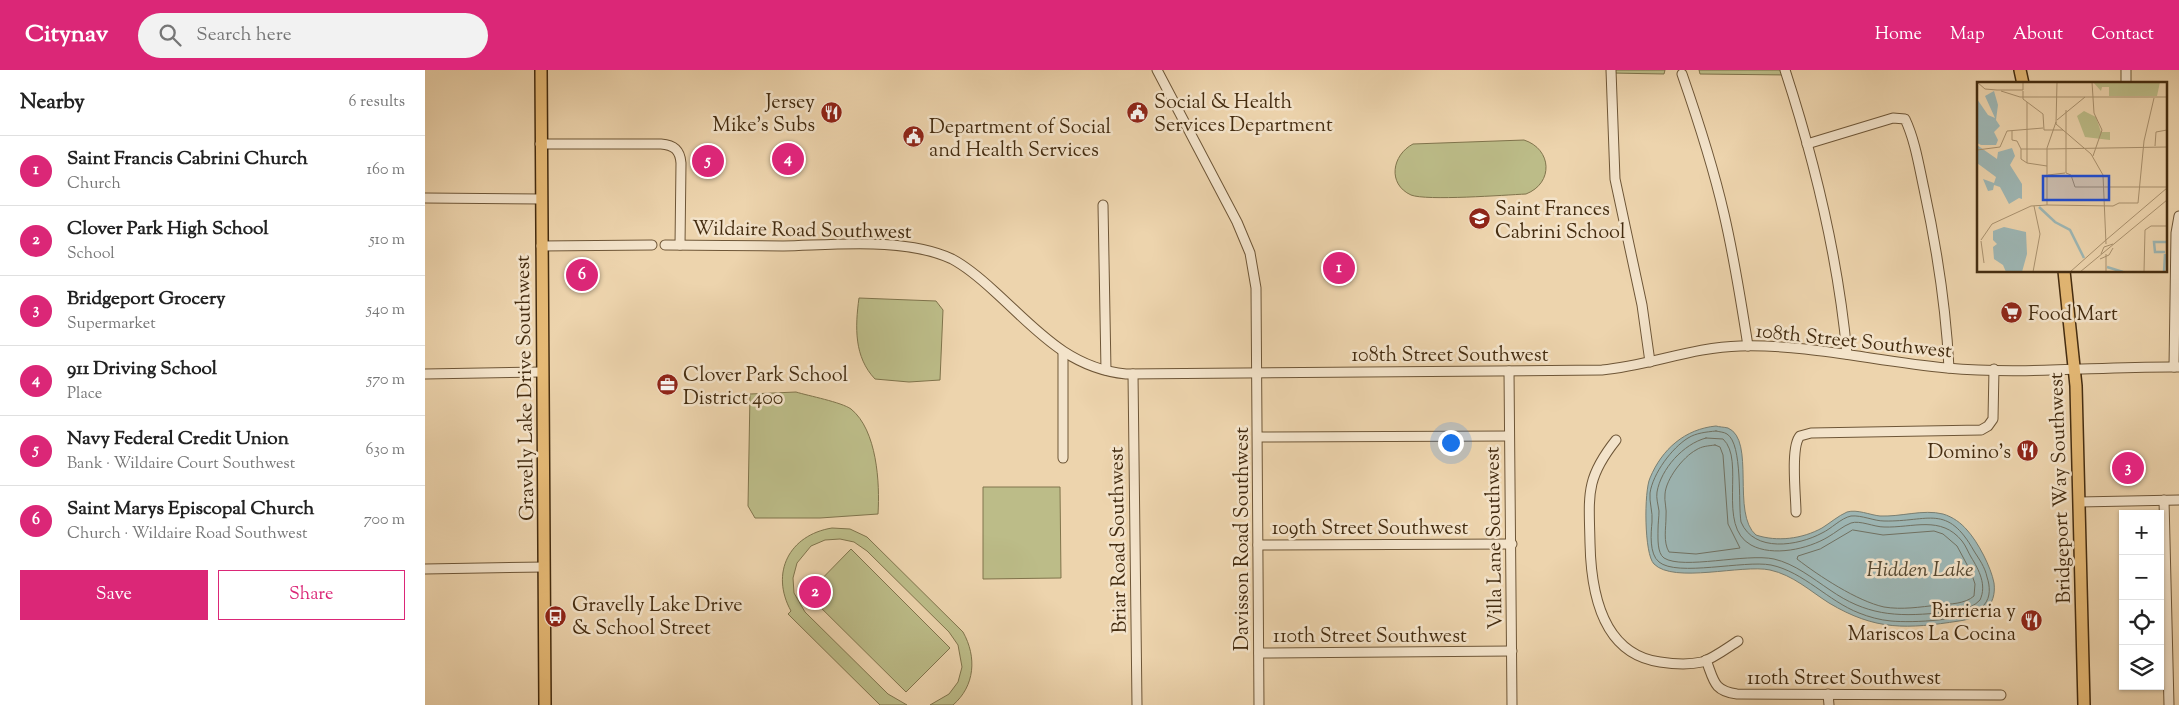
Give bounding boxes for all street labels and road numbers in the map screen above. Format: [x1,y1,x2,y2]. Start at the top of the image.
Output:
street label: Wildaire Road Southwest [692,215,912,248]
street label: Gravelly Lake Drive Southwest [510,255,543,521]
street label: 108th Street Southwest [1754,318,1953,367]
street label: 108th Street Southwest [1351,342,1549,371]
street label: Bridgeport Way Southwest [2043,372,2080,604]
street label: Davisson Road Southwest [1229,427,1258,651]
street label: Briar Road Southwest [1103,446,1136,634]
street label: Villa Lane Southwest [1479,446,1512,630]
street label: 109th Street Southwest [1272,515,1469,544]
street label: 110th Street Southwest [1273,623,1467,652]
street label: 110th Street Southwest [1747,665,1941,694]

